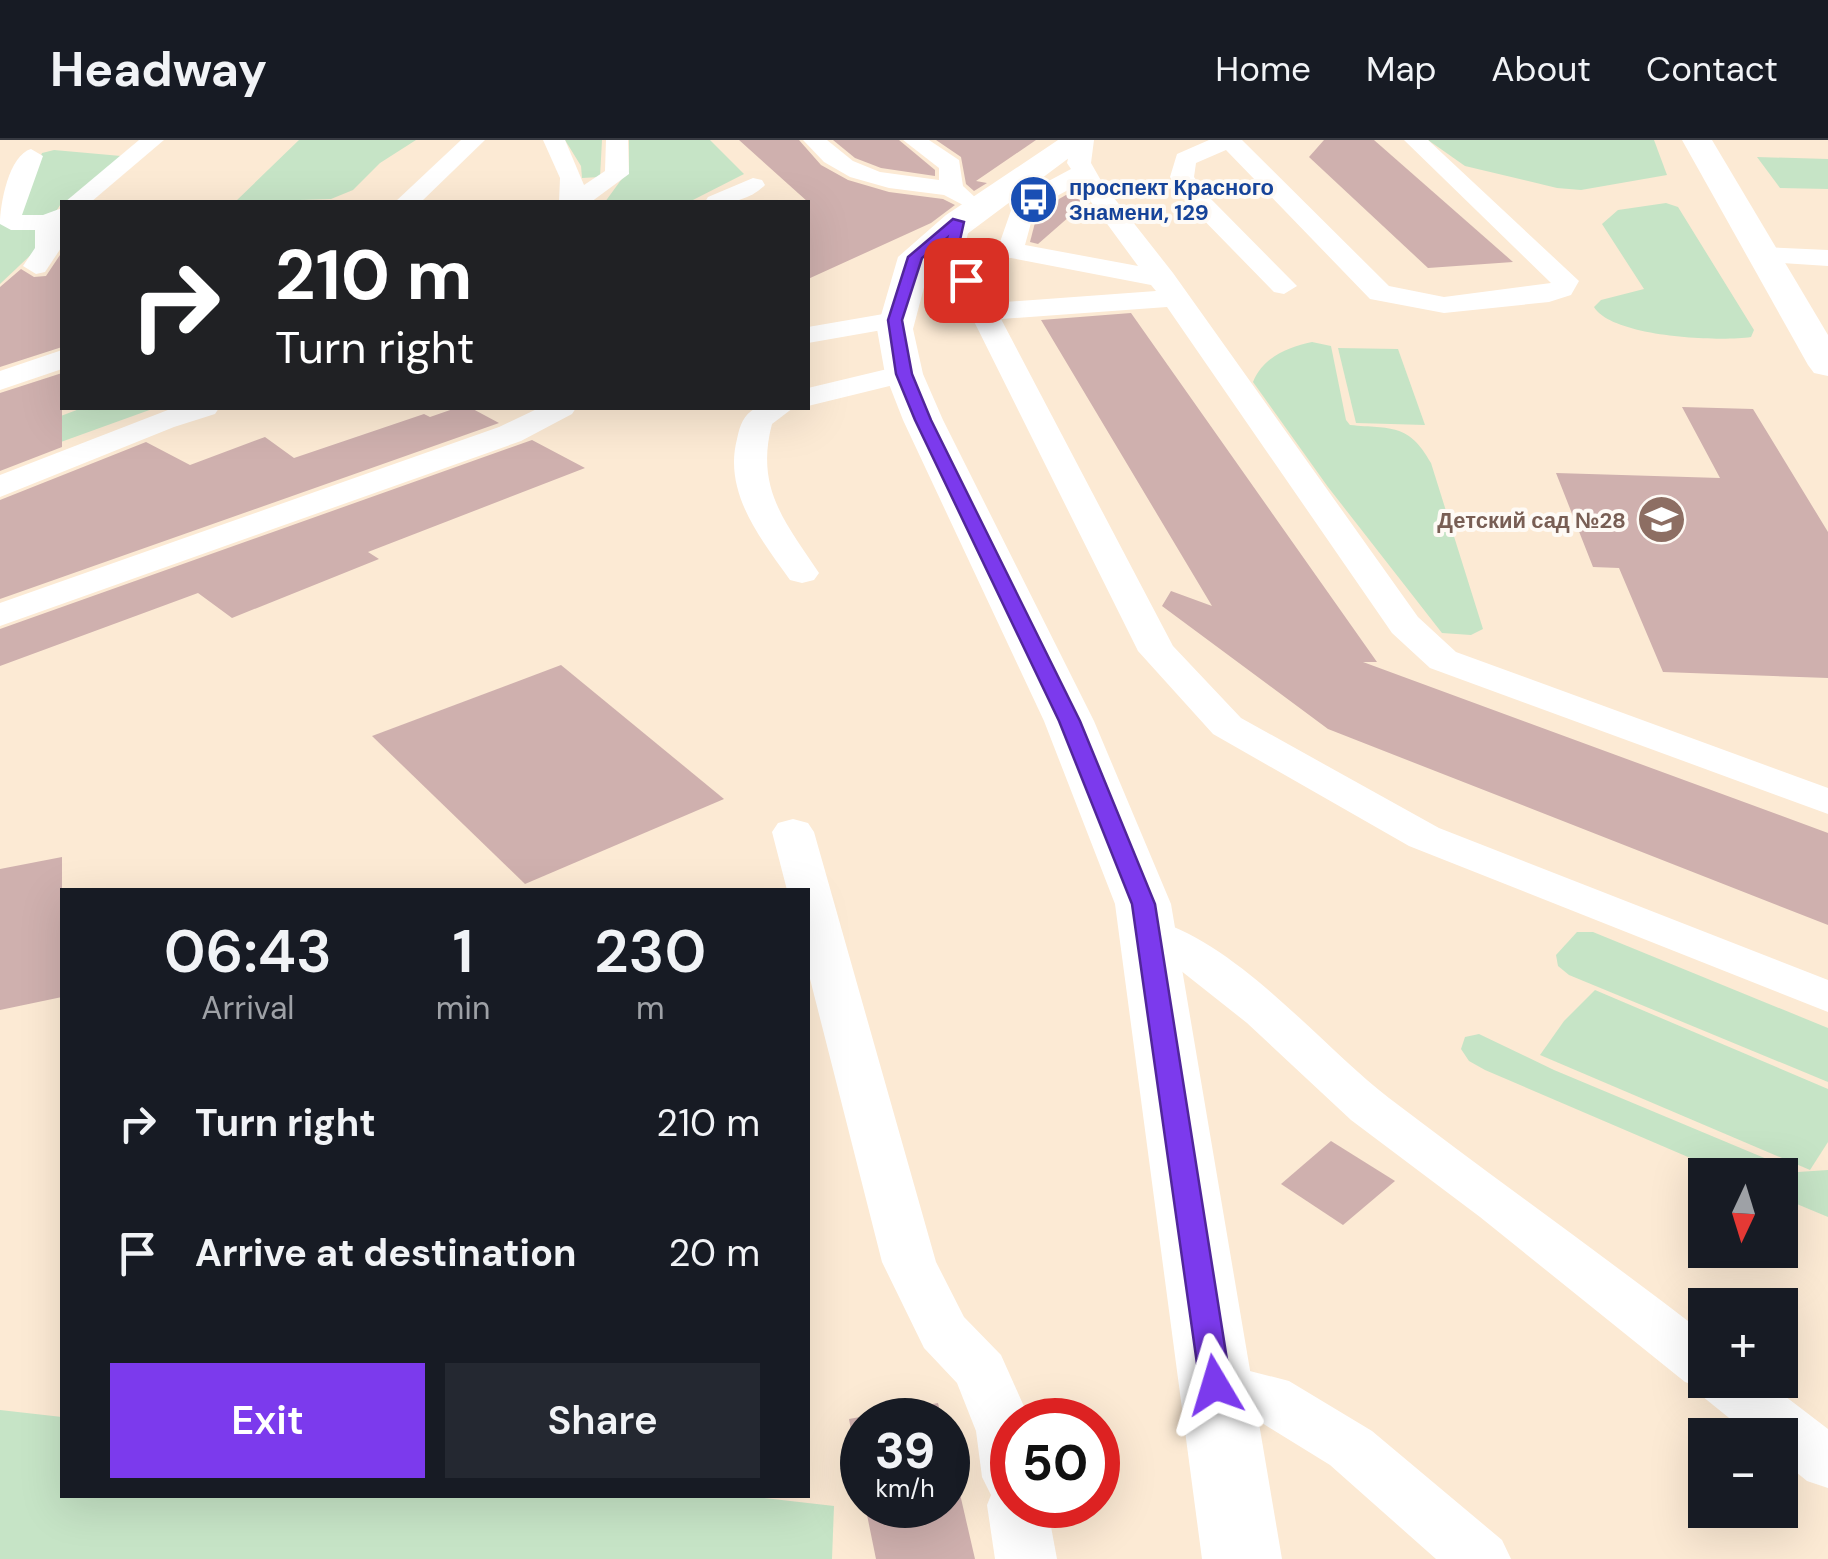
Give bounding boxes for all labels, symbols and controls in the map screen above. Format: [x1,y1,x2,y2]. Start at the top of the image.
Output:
text: Headway [50,38,267,101]
text: Home [1215,46,1311,92]
text: Map [1366,46,1436,92]
text: About [1491,46,1591,92]
text: Contact [1646,46,1778,92]
place label: проспект Красного Знамени, 129 [1069,173,1274,227]
bus stop icon: проспект Красного Знамени, 129 [1008,174,1060,226]
text: 210 m [275,230,472,321]
pin [924,238,1009,323]
icon: right [110,240,240,370]
icon: arrive [939,253,994,308]
text: Turn right [275,318,474,377]
school or university icon: Детский сад №28 [1635,494,1687,546]
place label: Детский сад №28 [1437,506,1626,535]
text: 06:43 [164,912,332,991]
text: 1 [453,912,473,991]
text: 230 [594,912,706,991]
text: Arrival [201,987,294,1029]
text: min [436,987,490,1029]
text: m [636,987,664,1029]
icon: right [110,1096,165,1151]
text: Turn right [195,1098,376,1148]
text: 210 m [656,1098,760,1148]
north arrow [1688,1158,1798,1268]
map controls [1688,1158,1798,1528]
icon: arrive [110,1226,165,1281]
text: Arrive at destination [195,1228,577,1278]
text: 20 m [669,1228,760,1278]
button: + [1688,1288,1798,1398]
position arrow [1163,1333,1267,1437]
button: Exit [110,1363,425,1478]
button: Share [445,1363,760,1478]
speed limit sign: 50 [990,1398,1120,1528]
text: 39 [875,1418,935,1484]
button: − [1688,1418,1798,1528]
text: km/h [875,1472,935,1505]

